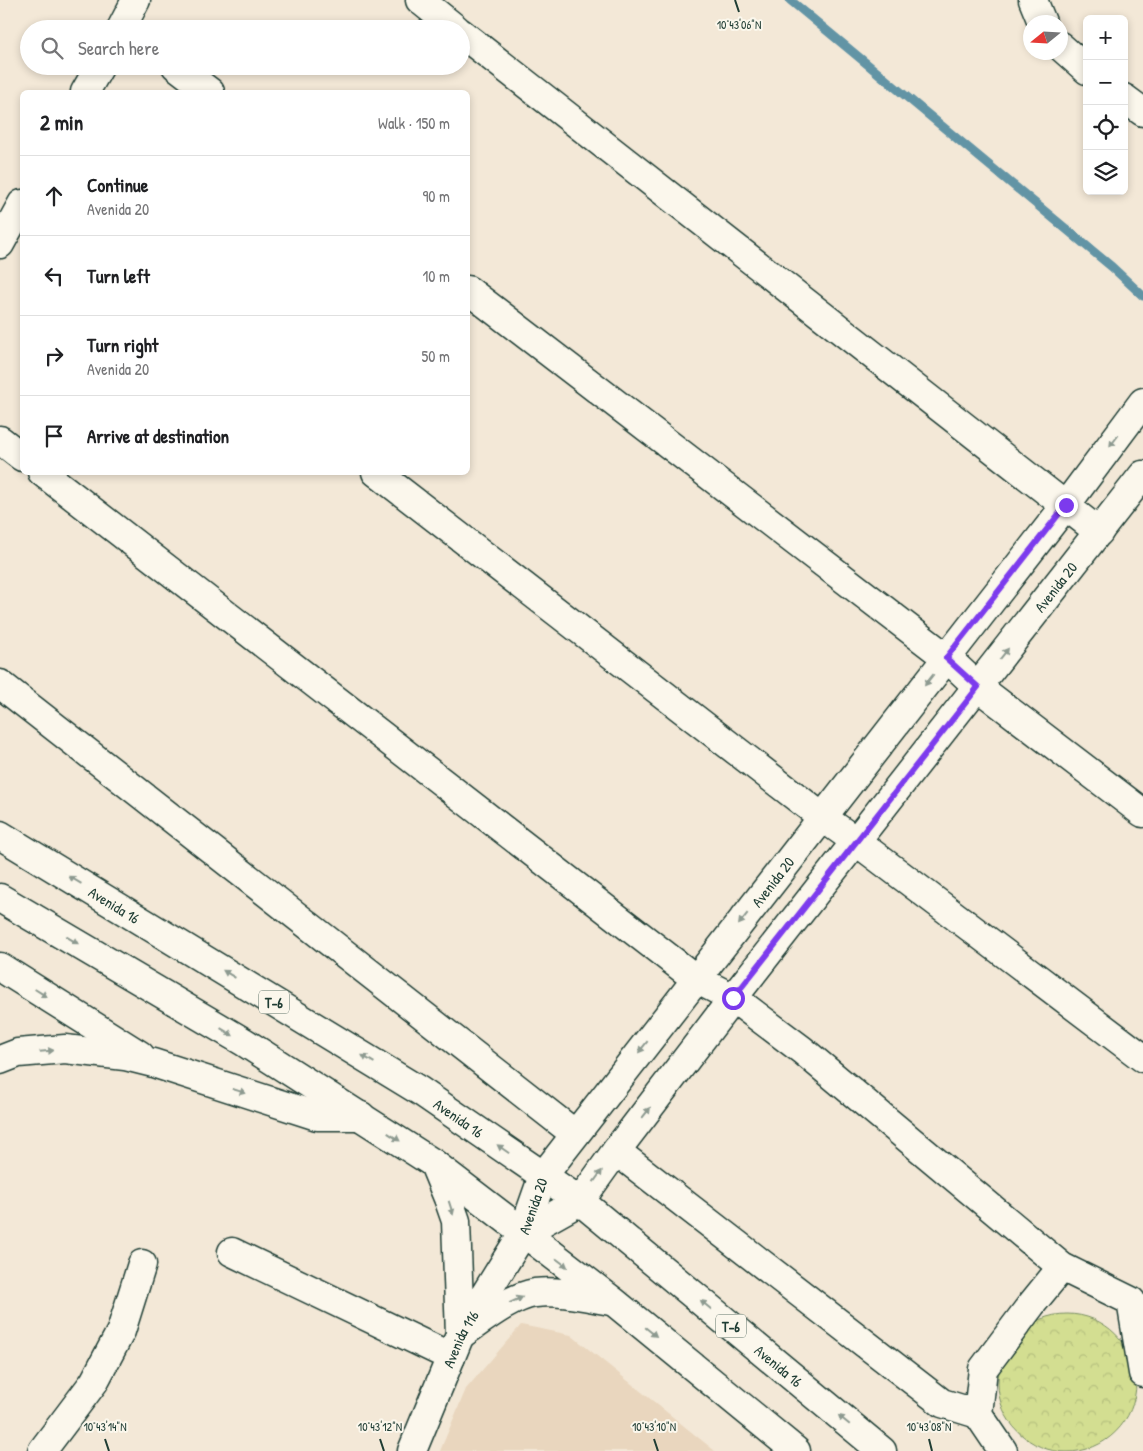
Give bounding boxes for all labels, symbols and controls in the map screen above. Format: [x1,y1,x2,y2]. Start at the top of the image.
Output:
north arrow [1023,15,1068,60]
map controls [1083,15,1128,195]
button: + [1083,15,1128,60]
text: 10°43'06"N [717,16,761,33]
search box [20,20,470,75]
icon: search [38,34,66,62]
text: Search here [78,35,159,61]
button: − [1083,60,1128,105]
button: locate [1083,105,1128,150]
text: 2 min [40,108,83,137]
text: Walk · 150 m [378,112,450,134]
button: layers [1083,150,1128,195]
text: Continue [87,172,148,198]
icon: ahead [40,182,68,210]
text: 90 m [422,185,450,207]
text: Avenida 20 [87,198,149,220]
icon: left [40,262,68,290]
text: Turn left [87,263,150,289]
text: 10 m [422,265,450,287]
text: Turn right [87,332,158,358]
icon: right [40,342,68,370]
text: 50 m [422,345,450,367]
text: Avenida 20 [87,358,149,380]
icon: arrive [40,422,68,450]
text: Arrive at destination [87,423,229,449]
one-way arrow [1109,434,1119,448]
route end [1055,494,1078,517]
street label: Avenida 20 [1029,557,1082,616]
one-way arrow [999,647,1009,661]
one-way arrow [924,674,935,687]
street label: Avenida 20 [746,852,799,911]
one-way arrow [69,876,82,885]
street label: Avenida 16 [85,881,144,928]
one-way arrow [737,912,748,925]
one-way arrow [66,936,79,945]
one-way arrow [222,969,235,979]
route start [722,987,745,1010]
one-way arrow [35,988,48,997]
road number: T-6 [259,990,289,1014]
one-way arrow [220,1028,234,1037]
one-way arrow [638,1040,648,1054]
one-way arrow [40,1047,56,1055]
one-way arrow [361,1054,374,1063]
one-way arrow [232,1087,247,1095]
street label: Avenida 16 [430,1093,488,1142]
one-way arrow [640,1107,651,1120]
one-way arrow [387,1133,401,1142]
one-way arrow [496,1144,510,1154]
one-way arrow [593,1169,603,1183]
street label: Avenida 20 [513,1175,552,1237]
one-way arrow [448,1201,456,1216]
one-way arrow [555,1257,568,1268]
one-way arrow [509,1295,524,1304]
one-way arrow [699,1300,712,1311]
street label: Avenida 116 [437,1306,483,1371]
road number: T-6 [716,1314,746,1338]
one-way arrow [644,1326,657,1337]
street label: Avenida 16 [750,1340,807,1391]
one-way arrow [838,1414,851,1425]
text: 10°43'14"N [83,1418,127,1435]
text: 10°43'12"N [358,1418,402,1435]
text: 10°43'10"N [632,1418,676,1435]
text: 10°43'08"N [907,1418,951,1435]

